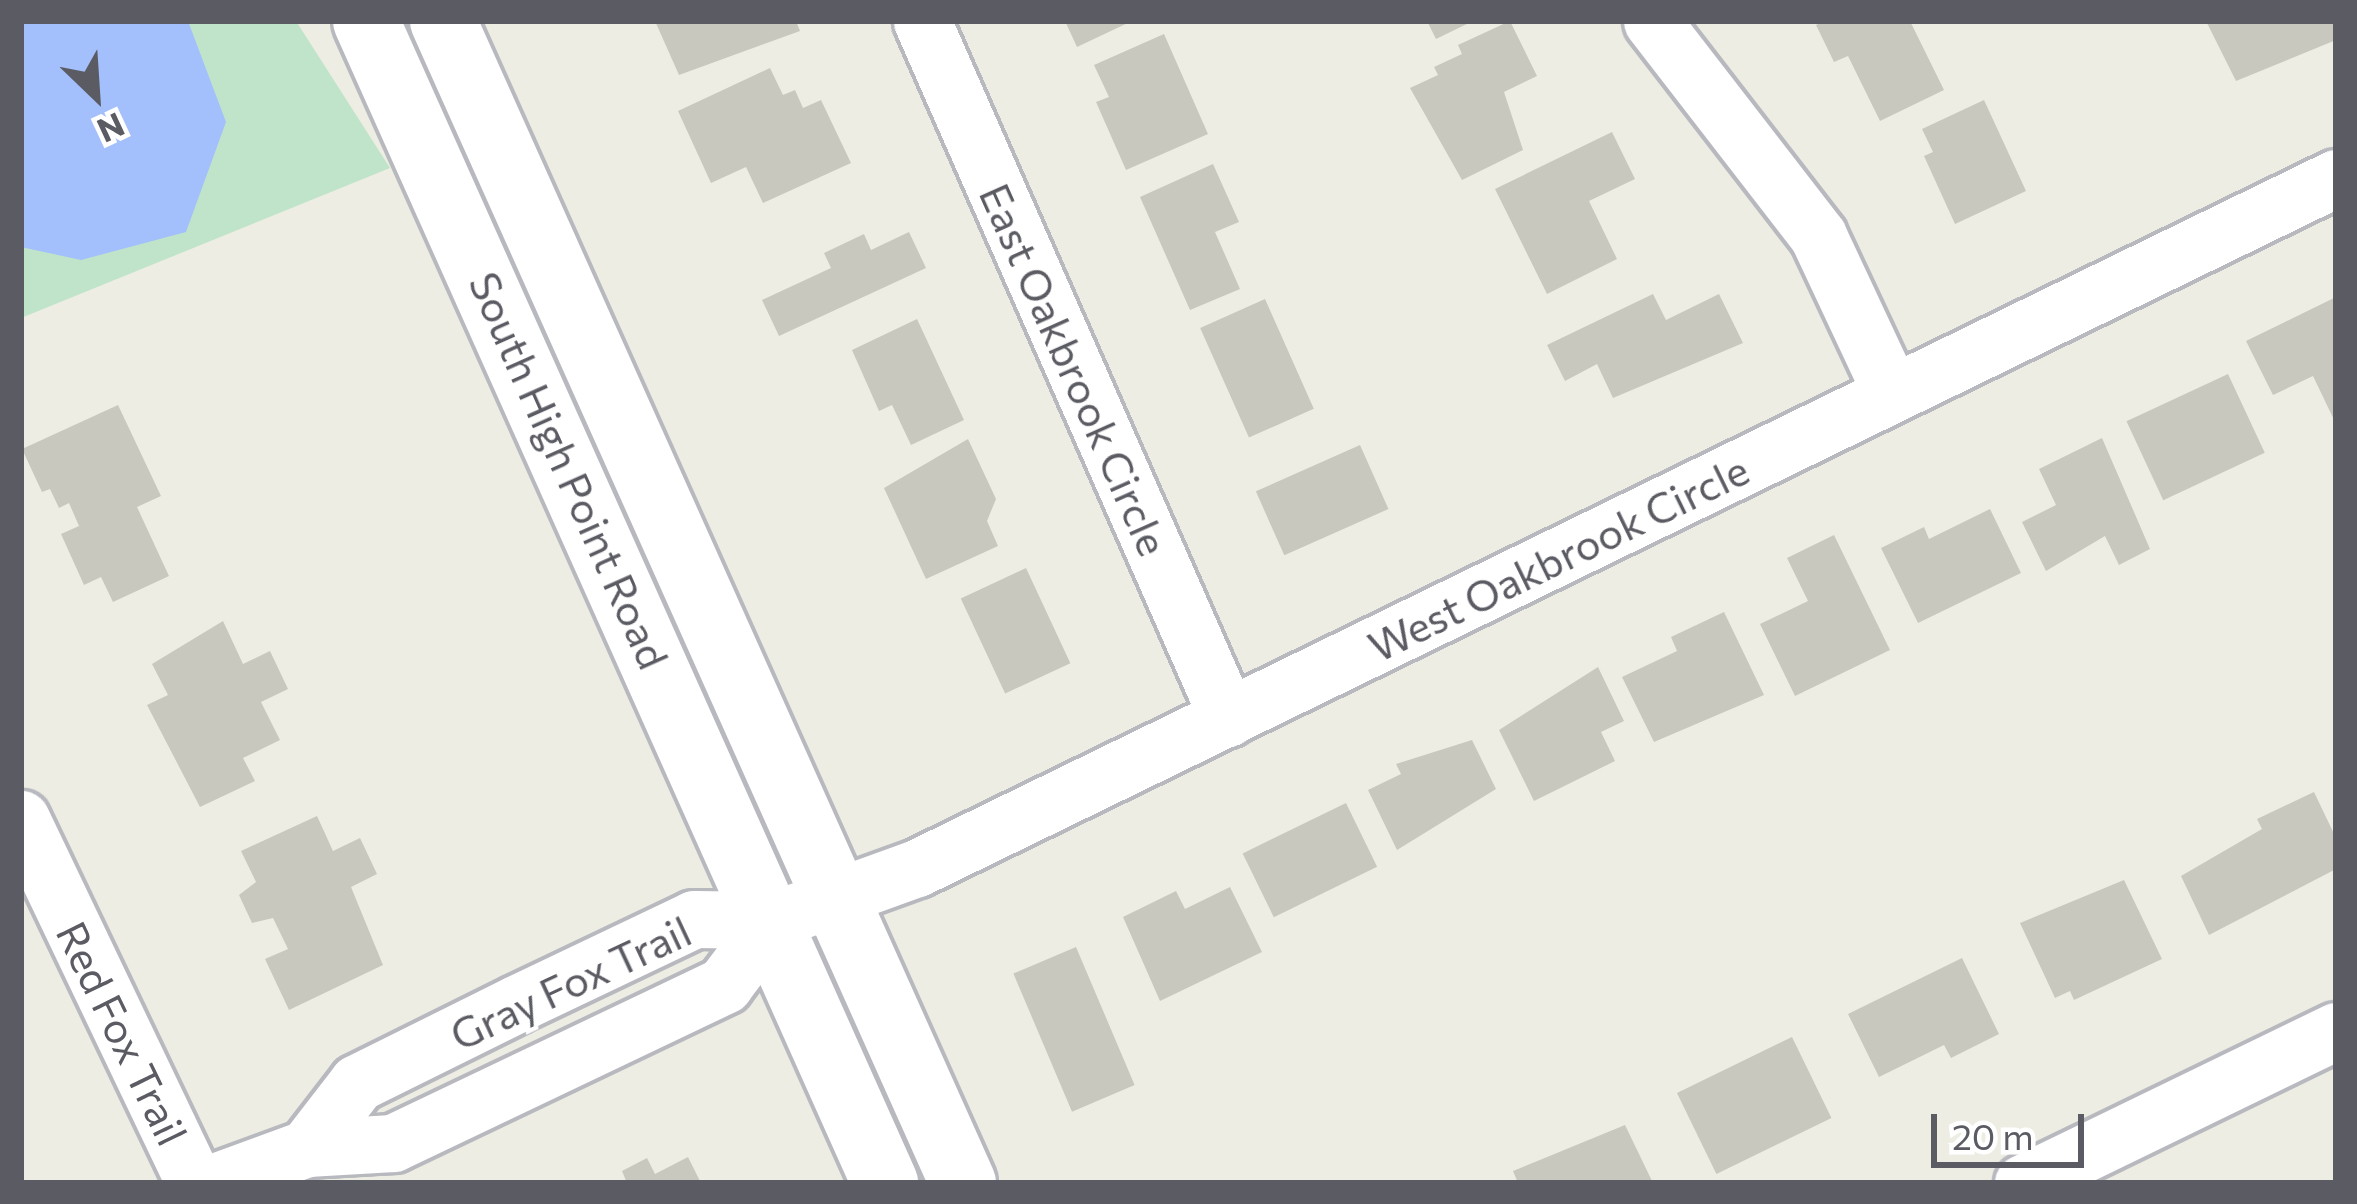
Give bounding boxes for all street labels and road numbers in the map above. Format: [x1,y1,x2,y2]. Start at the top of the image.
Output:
street label: East Oakbrook Circle [970,175,1180,563]
street label: South High Point Road [460,264,680,676]
street label: West Oakbrook Circle [1360,443,1756,671]
street label: Gray Fox Trail [442,904,698,1060]
street label: Red Fox Trail [47,913,199,1153]

